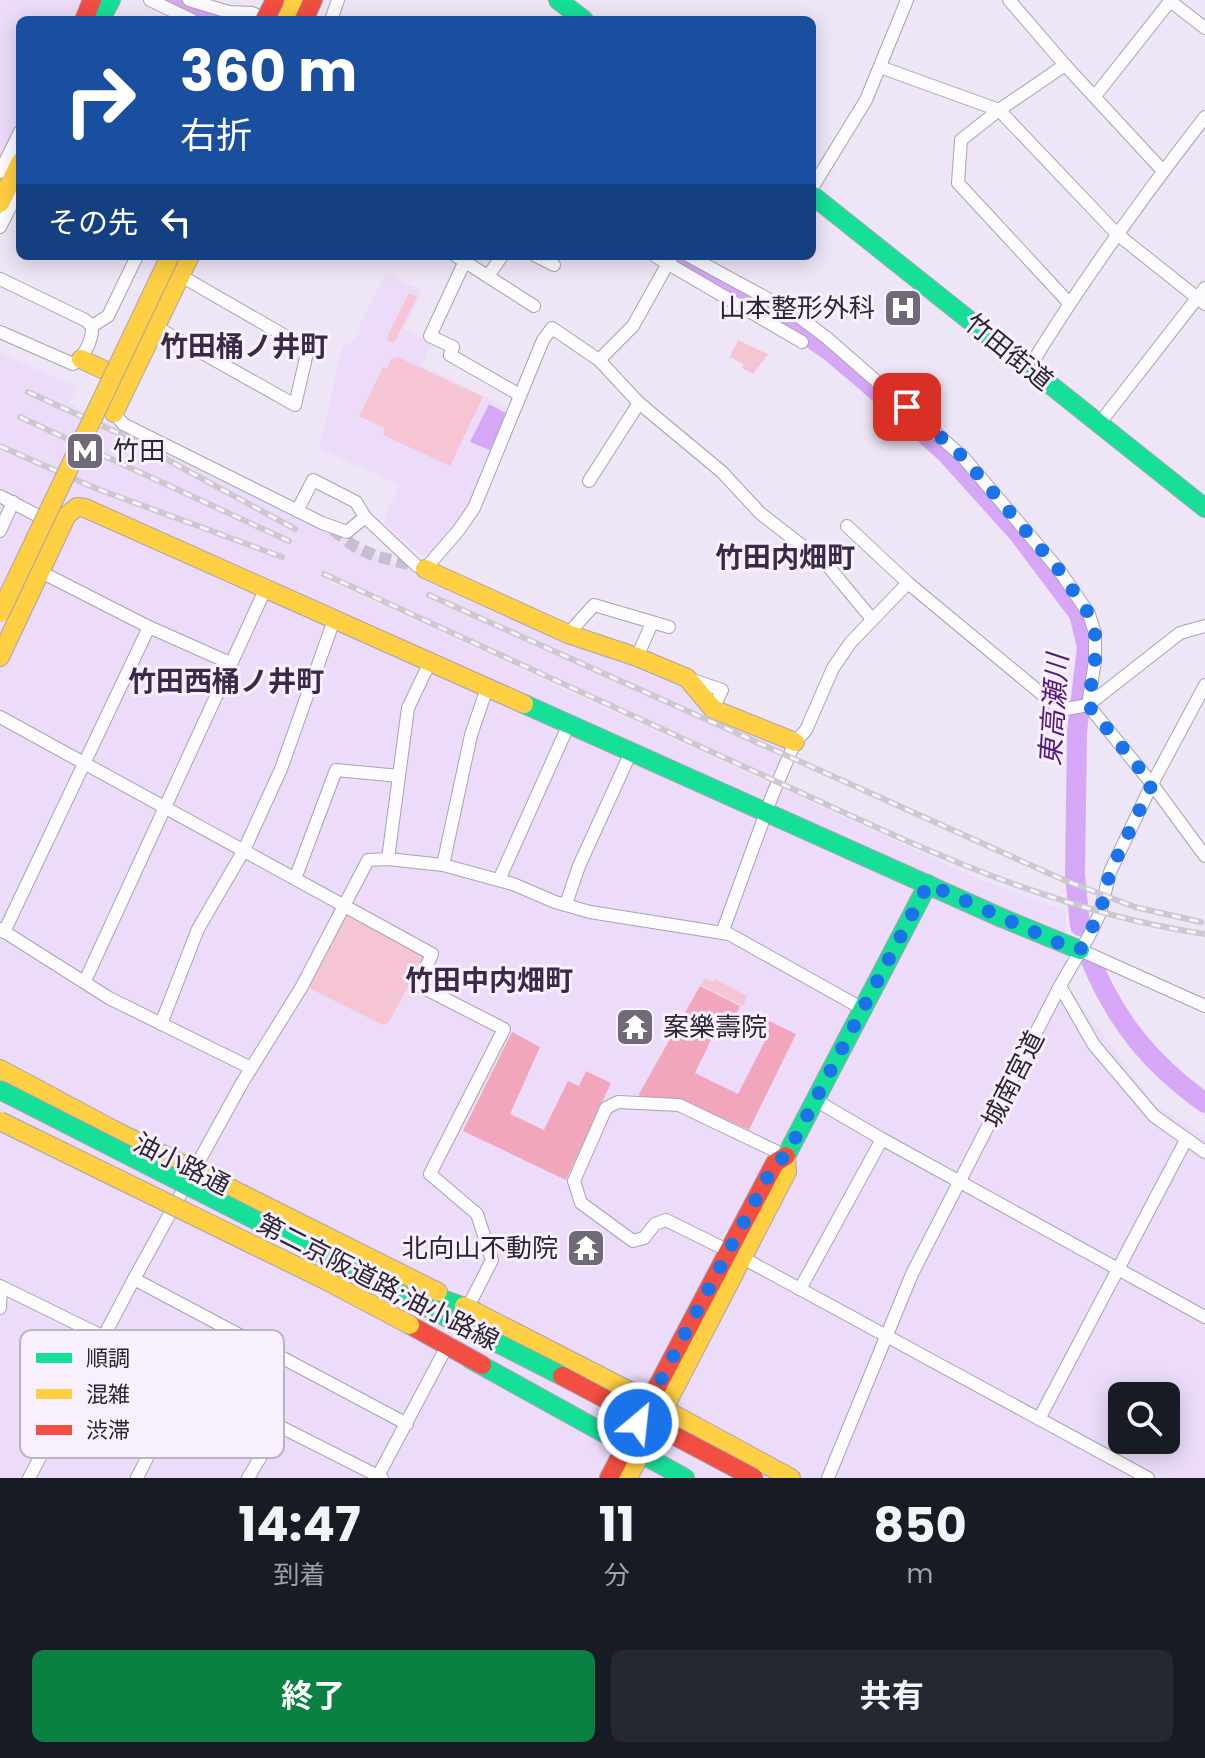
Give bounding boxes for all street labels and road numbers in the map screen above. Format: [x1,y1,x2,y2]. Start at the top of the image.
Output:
street label: 竹田街道 [957,305,1061,399]
street label: 城南宮道 [973,1024,1053,1134]
street label: 油小路通 [127,1124,237,1204]
street label: 第二京阪道路;油小路線 [251,1205,505,1359]

